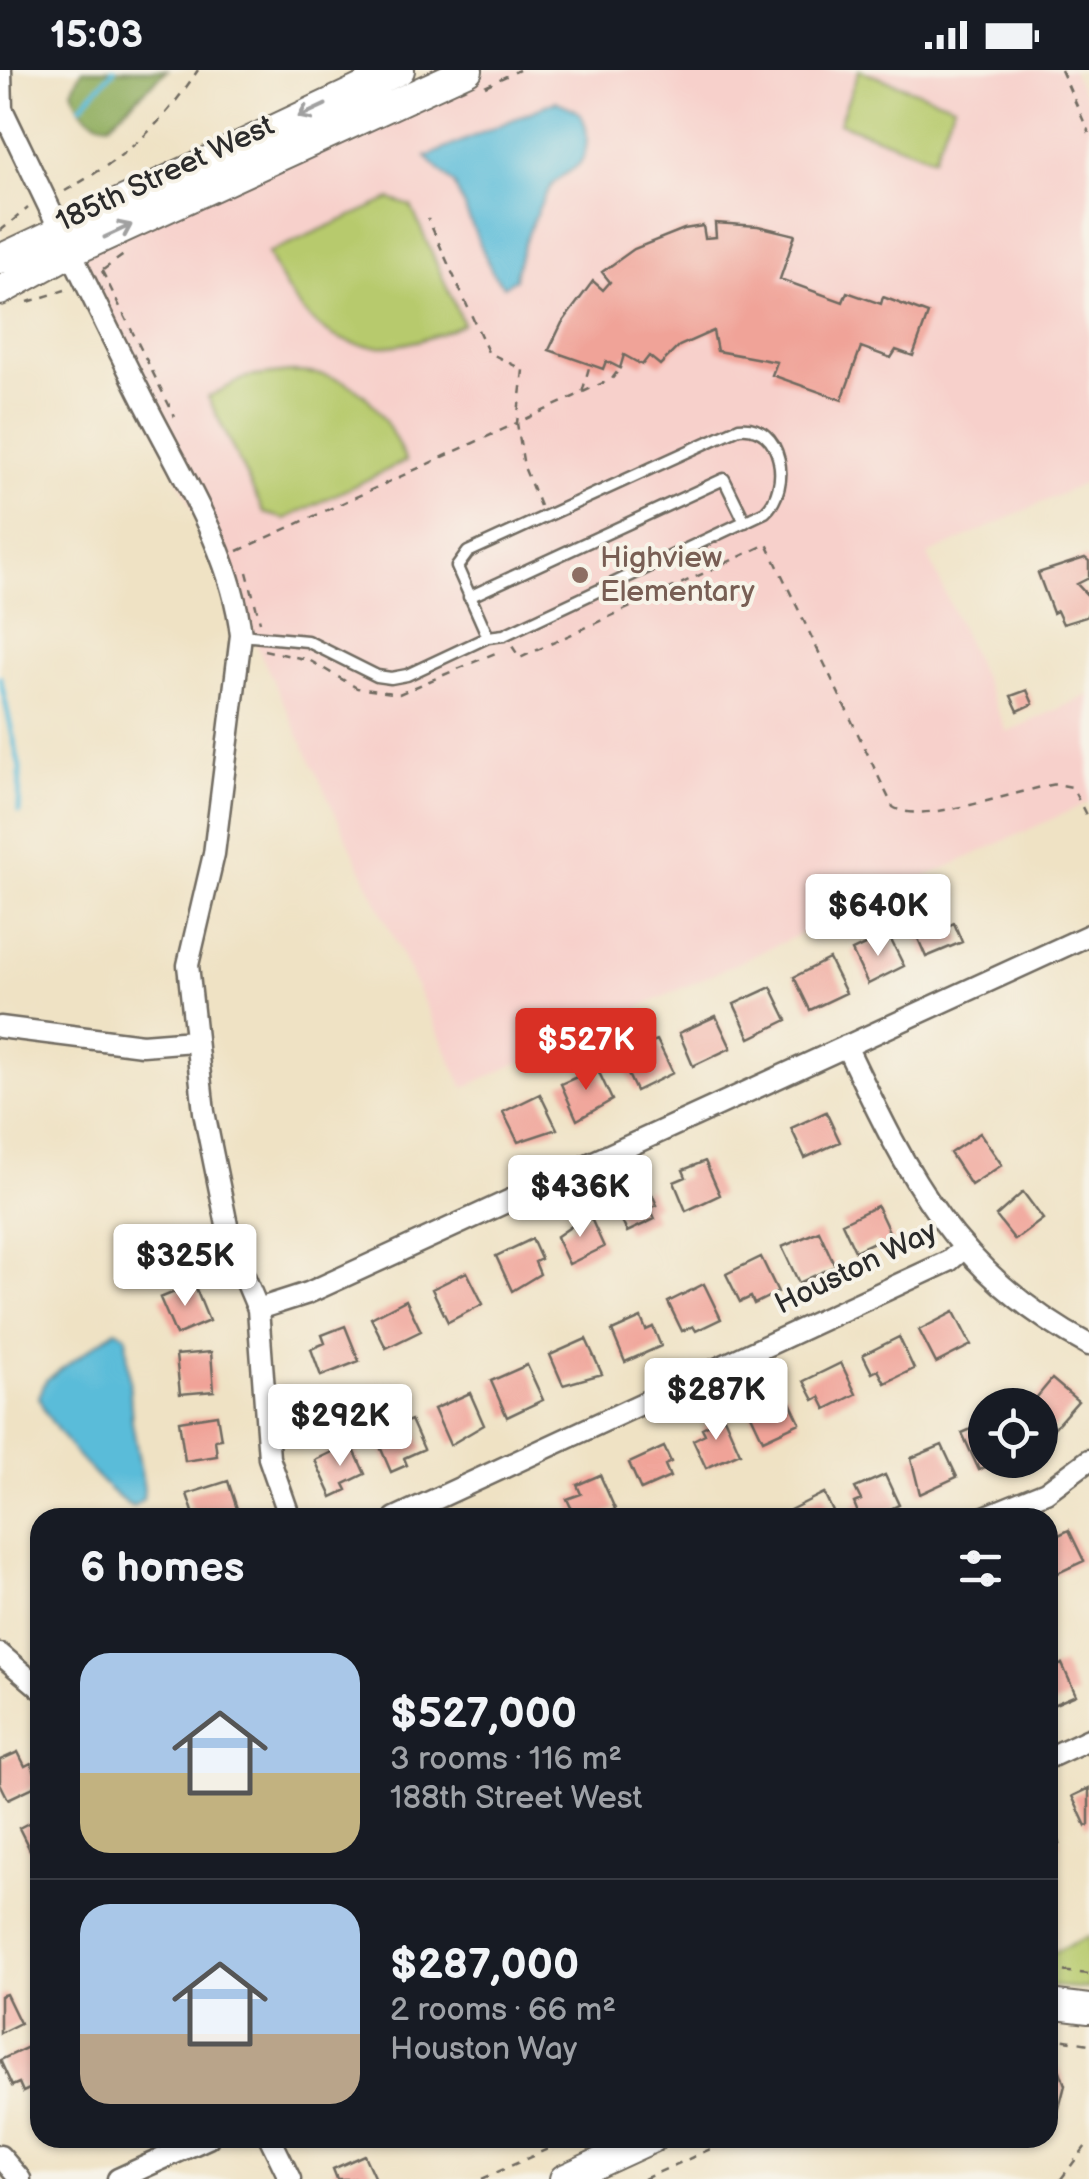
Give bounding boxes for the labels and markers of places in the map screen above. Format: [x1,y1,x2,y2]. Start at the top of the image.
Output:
place label: Highview Elementary [600,540,755,610]
marker: Highview Elementary [569,564,591,586]
pin: $640K [808,874,948,959]
pin: $527K [516,1008,656,1093]
pin: $436K [510,1155,650,1240]
pin: $325K [115,1224,255,1309]
pin: $287K [646,1358,786,1443]
pin: $292K [270,1384,410,1469]

